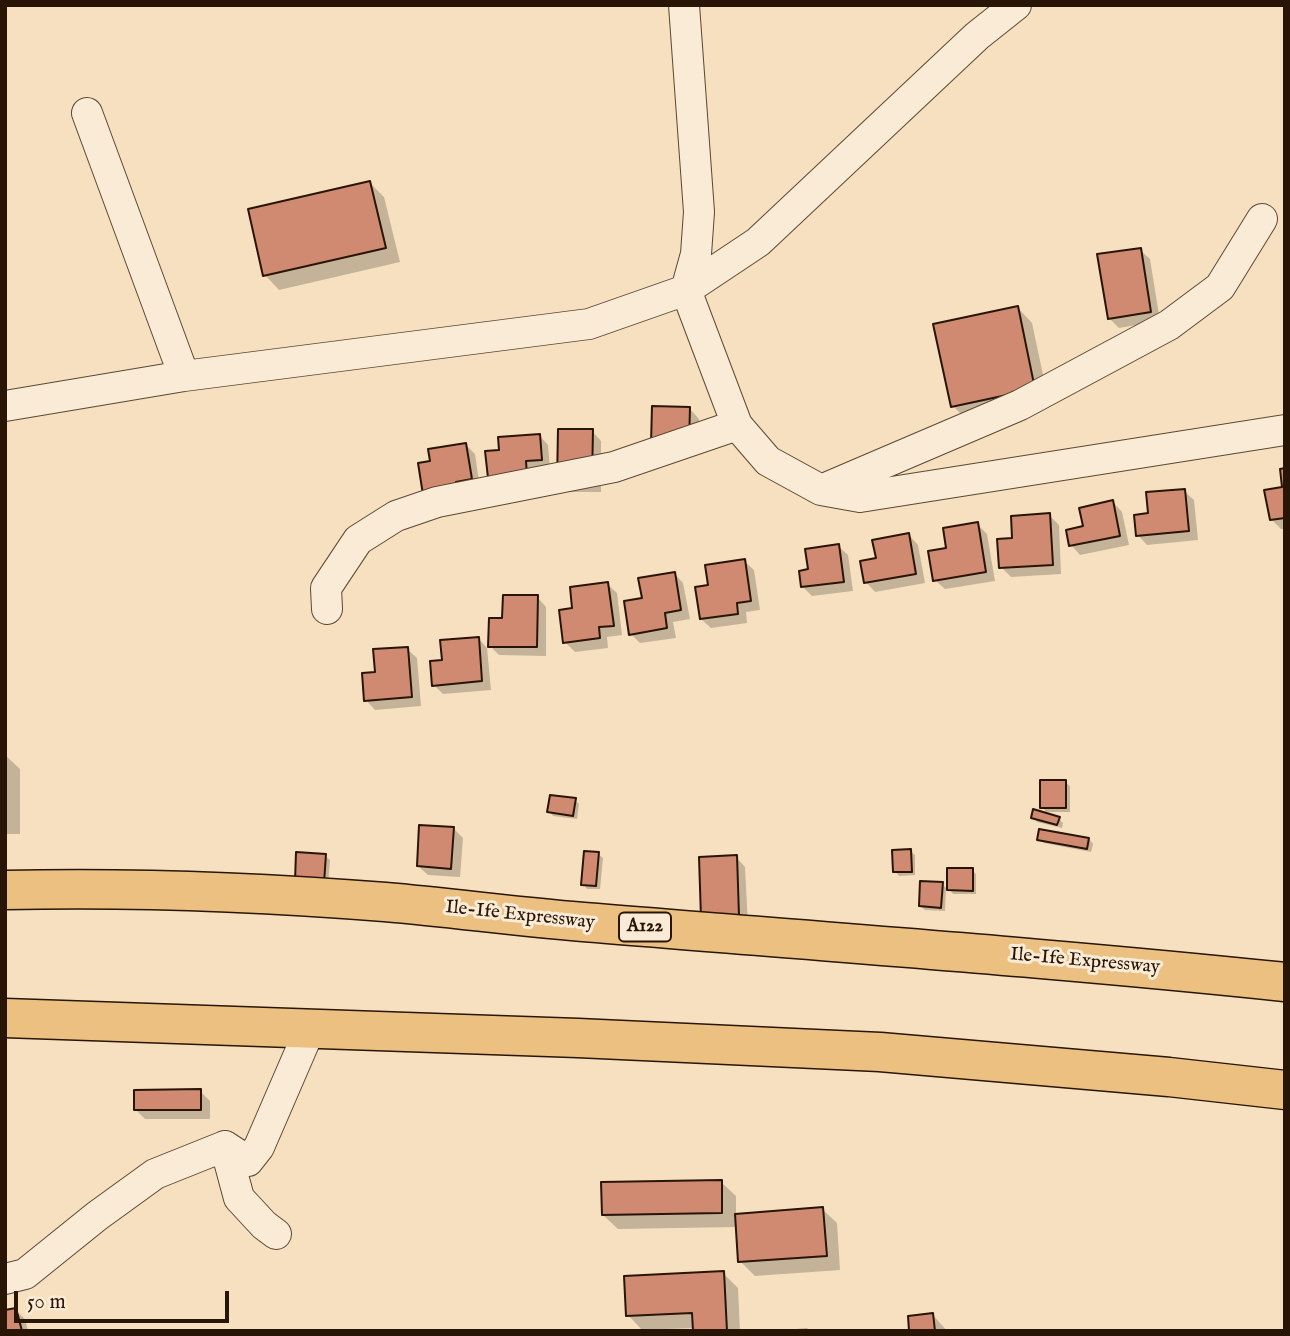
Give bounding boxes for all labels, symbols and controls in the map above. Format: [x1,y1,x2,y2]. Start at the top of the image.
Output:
street label: Ile-Ife Expressway [444,897,596,935]
road number: A122 [619,912,671,942]
street label: Ile-Ife Expressway [1009,944,1161,980]
scale bar [18,1276,233,1320]
text: 50 m [27,1289,66,1316]

